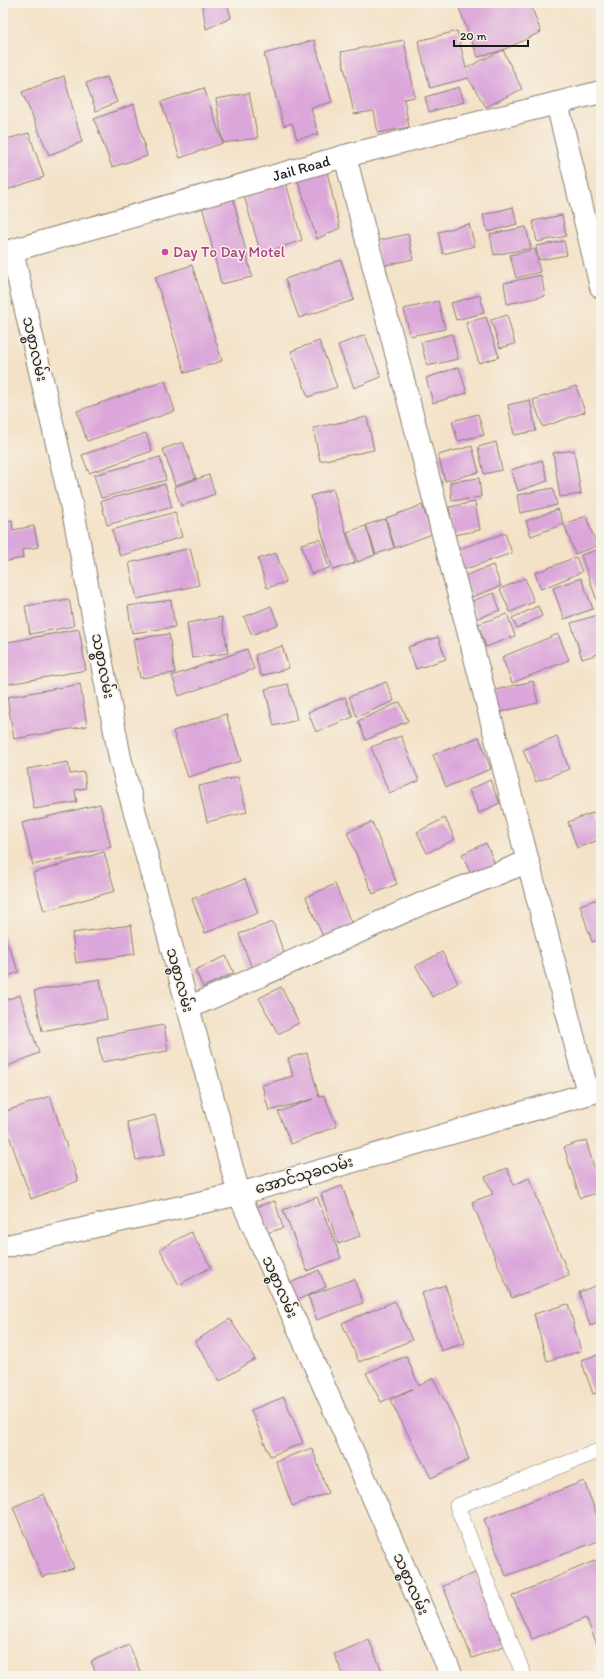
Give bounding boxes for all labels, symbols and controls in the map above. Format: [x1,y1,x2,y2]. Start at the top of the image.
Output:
scale bar [454,22,528,48]
text: 20 m [460,29,487,43]
street label: Jail Road [270,152,332,185]
place label: Day To Day Motel [173,243,286,261]
marker: Day To Day Motel [160,247,170,257]
street label: သစ္စာလမ်း [16,315,52,384]
street label: သစ္စာလမ်း [85,632,119,701]
street label: သစ္စာလမ်း [160,946,198,1015]
street label: အောင်သုခလမ်း [253,1151,356,1200]
street label: သစ္စာလမ်း [255,1253,303,1322]
street label: သစ္စာလမ်း [386,1550,434,1619]

